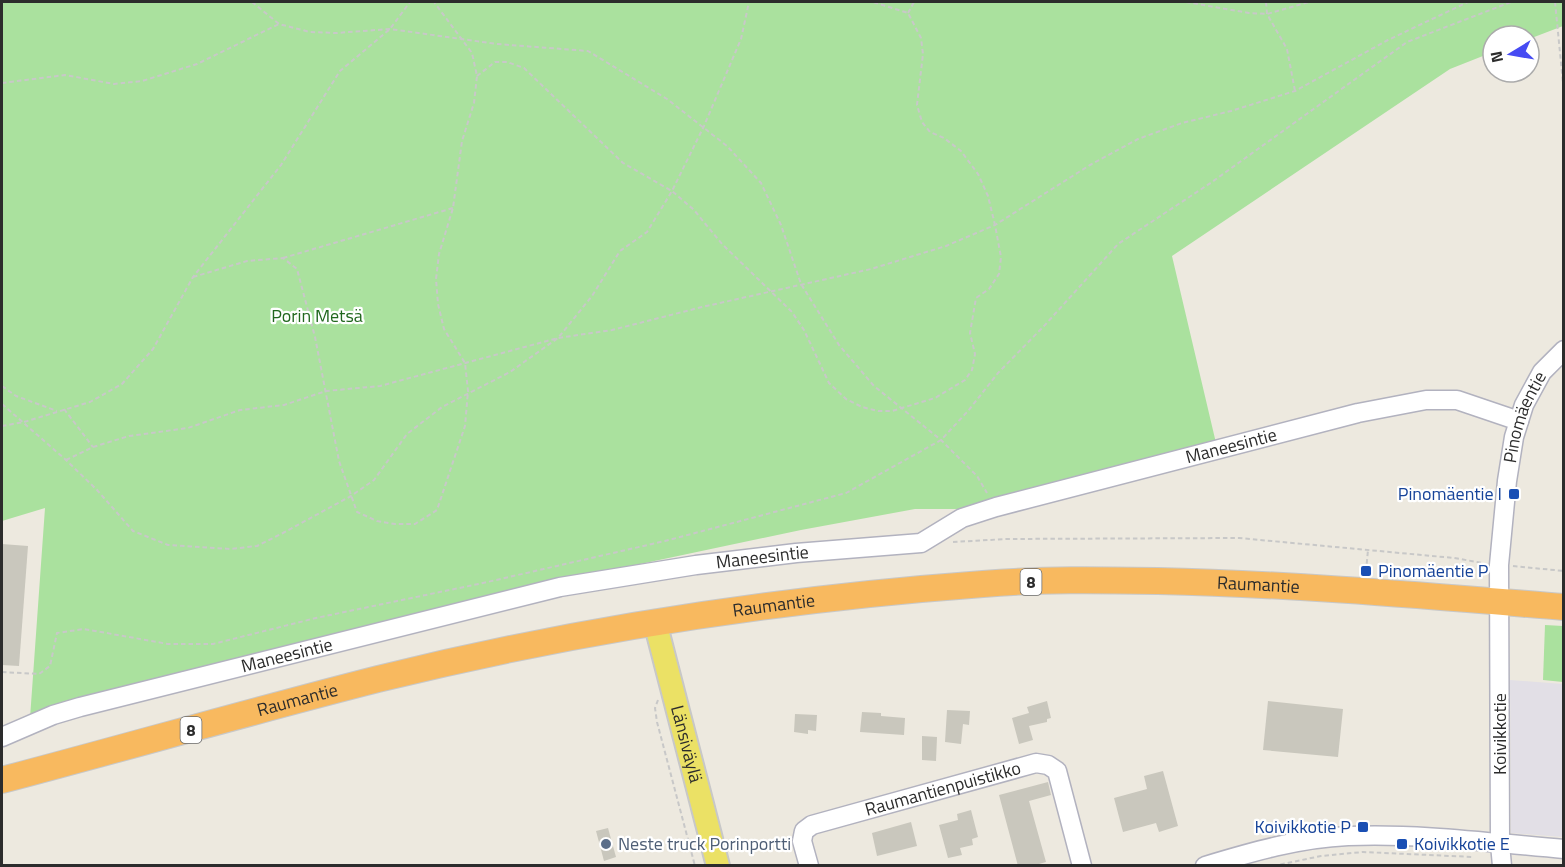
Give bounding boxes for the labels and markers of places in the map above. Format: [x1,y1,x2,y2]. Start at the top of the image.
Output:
place label: Pinomäentie I [1398,480,1502,507]
marker: Pinomäentie I [1507,487,1521,501]
place label: Pinomäentie P [1378,557,1489,584]
marker: Pinomäentie P [1359,564,1373,578]
place label: Koivikkotie P [1255,813,1351,840]
marker: Koivikkotie P [1356,820,1370,834]
place label: Neste truck Porinportti [618,830,791,857]
place label: Koivikkotie E [1414,830,1510,857]
marker: Neste truck Porinportti [599,837,613,851]
marker: Koivikkotie E [1395,837,1409,851]

